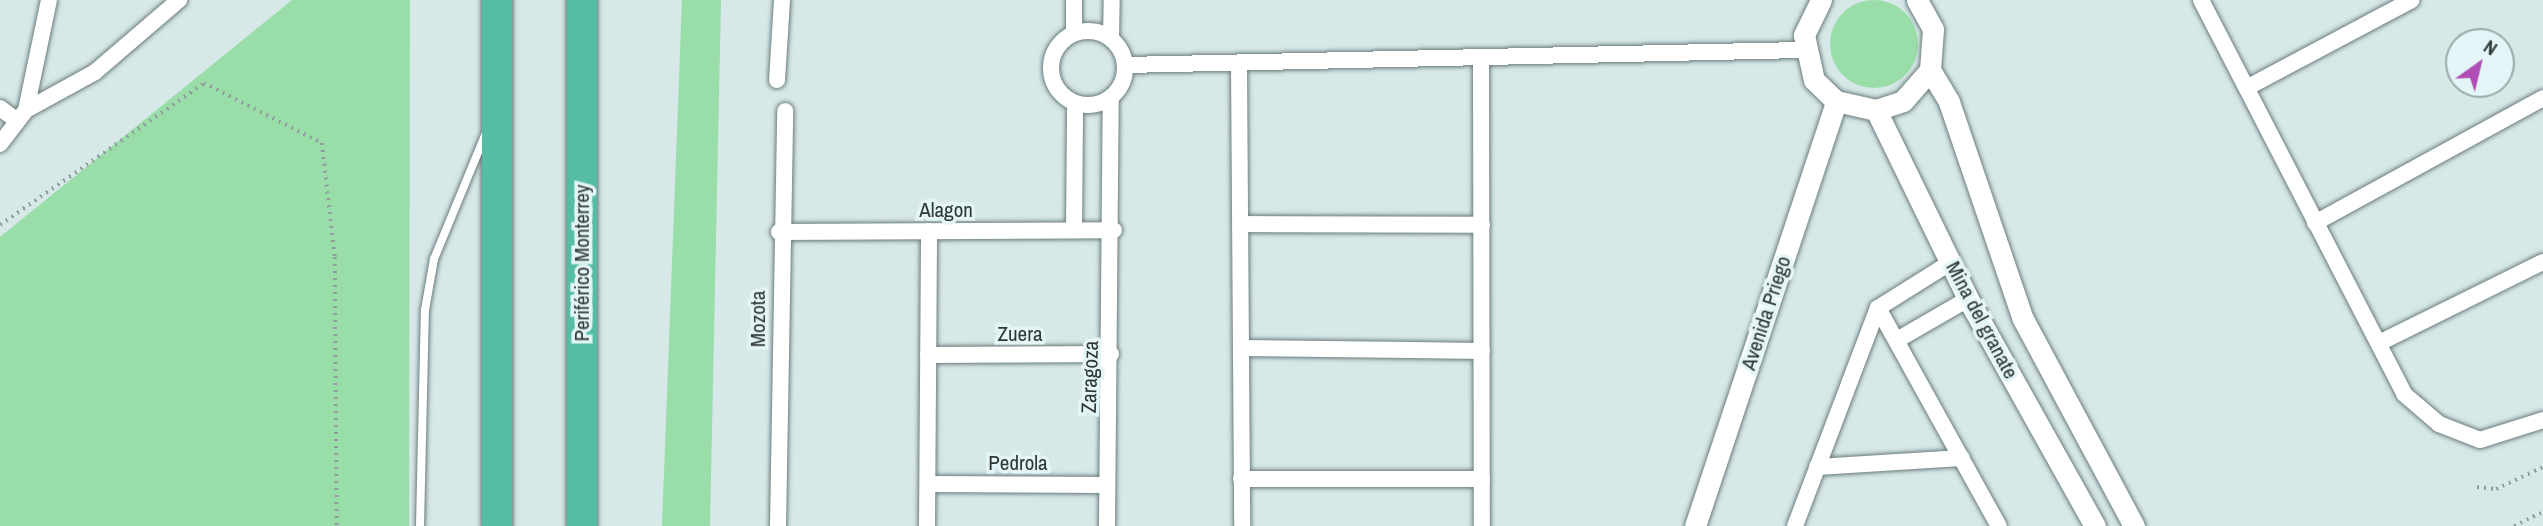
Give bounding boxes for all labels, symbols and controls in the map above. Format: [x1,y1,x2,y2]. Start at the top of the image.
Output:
north arrow [2445,28,2515,98]
text: N [2479,33,2503,61]
street label: Periférico Monterrey [569,185,595,341]
street label: Alagon [919,197,973,223]
street label: Avenida Priego [1736,253,1796,373]
street label: Mina del granate [1941,257,2023,383]
street label: Mozota [745,291,771,347]
street label: Zuera [998,321,1042,347]
street label: Zaragoza [1076,340,1104,414]
street label: Pedrola [988,450,1048,476]

